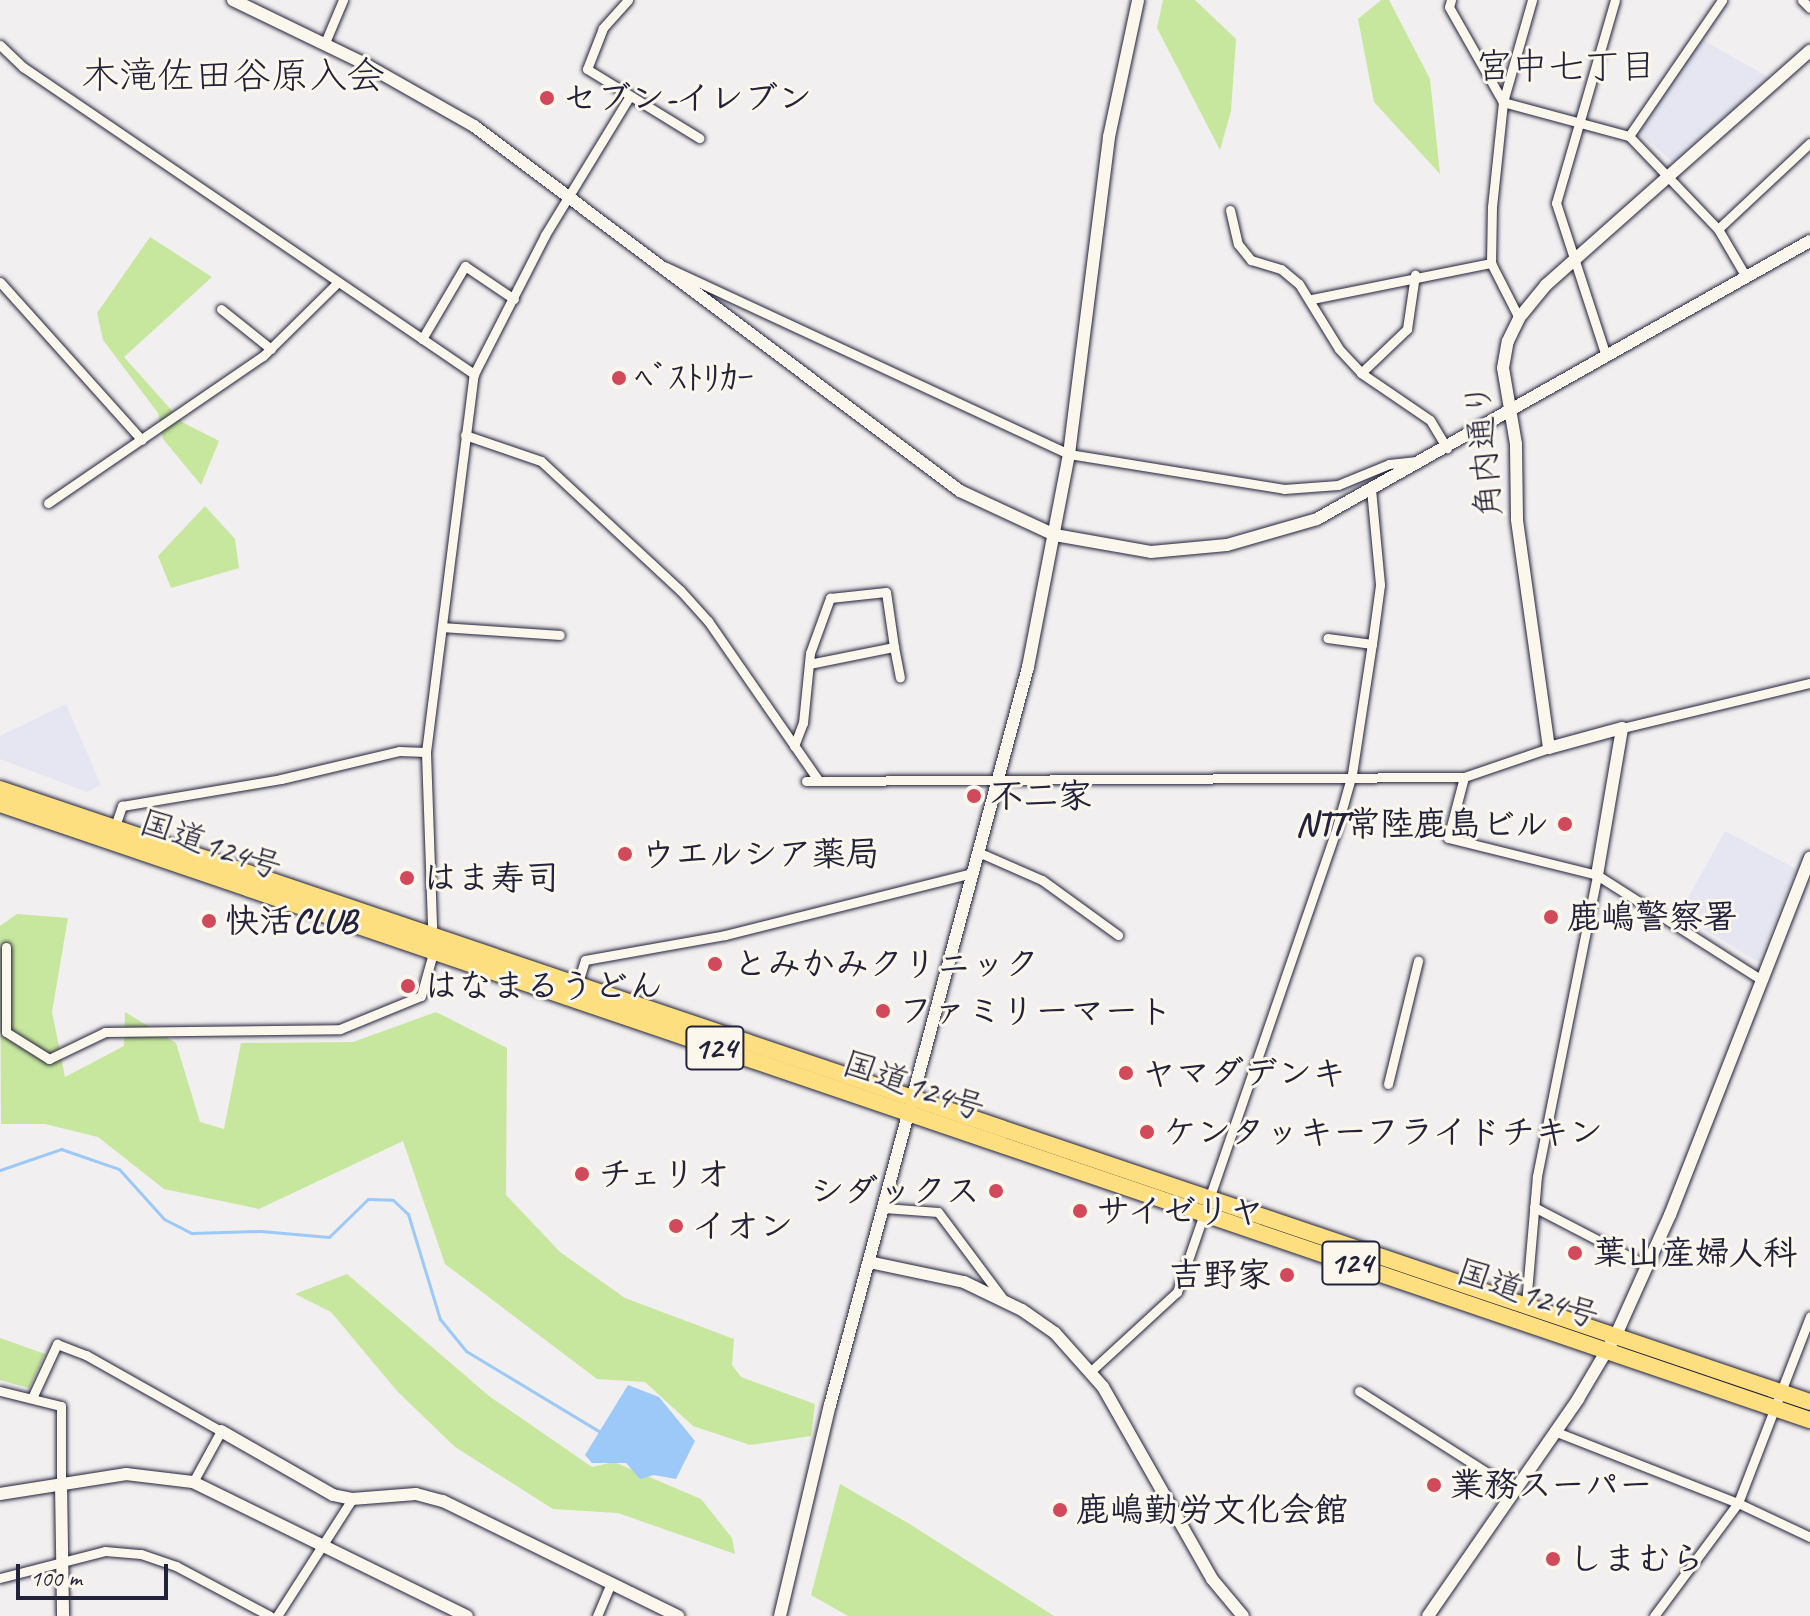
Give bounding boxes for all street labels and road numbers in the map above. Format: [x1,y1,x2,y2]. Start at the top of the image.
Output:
street label: 角内通り [1457,380,1509,520]
street label: 国道124号 [134,801,288,887]
road number: 124 [685,1020,745,1076]
street label: 国道124号 [837,1042,991,1128]
road number: 124 [1321,1235,1381,1291]
street label: 国道124号 [1451,1250,1605,1336]

